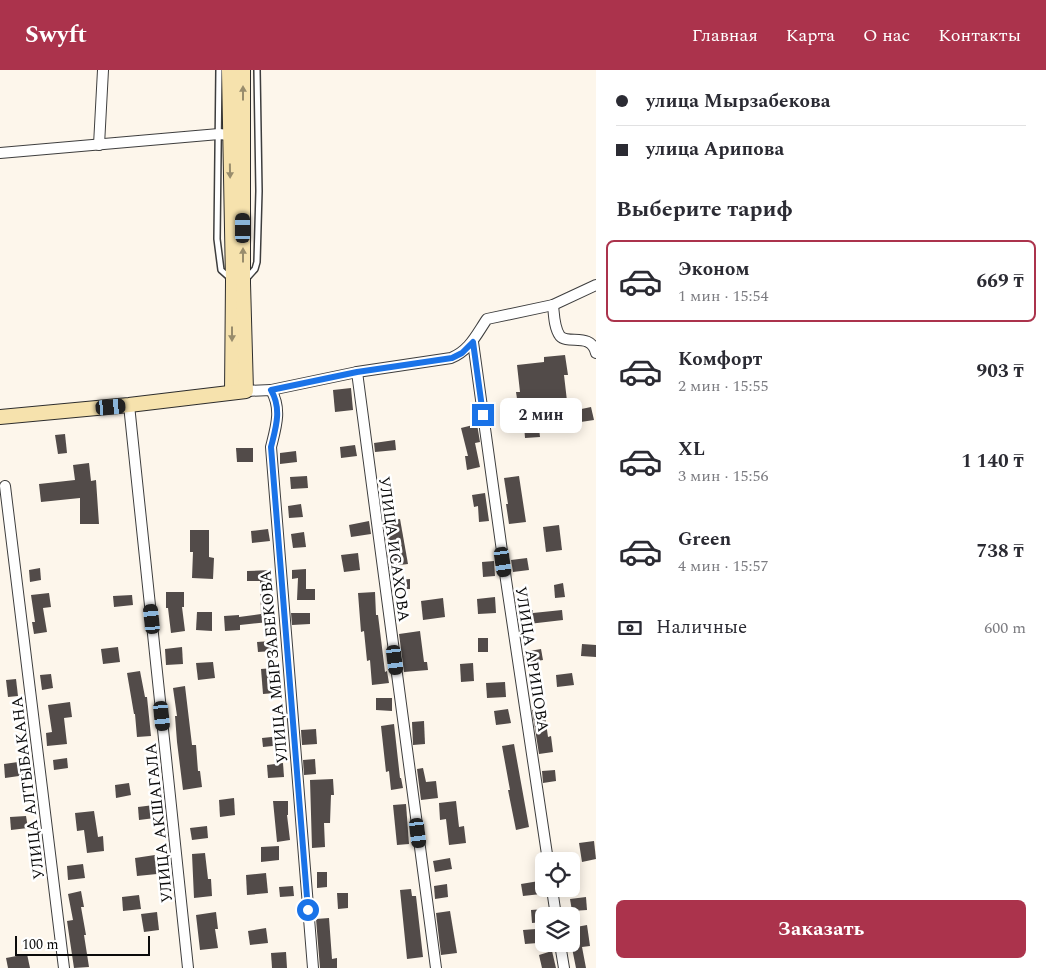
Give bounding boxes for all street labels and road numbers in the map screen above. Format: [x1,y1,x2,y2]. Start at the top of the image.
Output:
street label: УЛИЦА ИСАХОВА [372,475,416,623]
street label: УЛИЦА МЫРЗАБЕКОВА [254,569,294,765]
street label: УЛИЦА АРИПОВА [509,585,555,734]
street label: УЛИЦА АЛТЫБАКАНА [5,695,51,881]
street label: УЛИЦА АКШАГАЛА [139,742,179,904]

